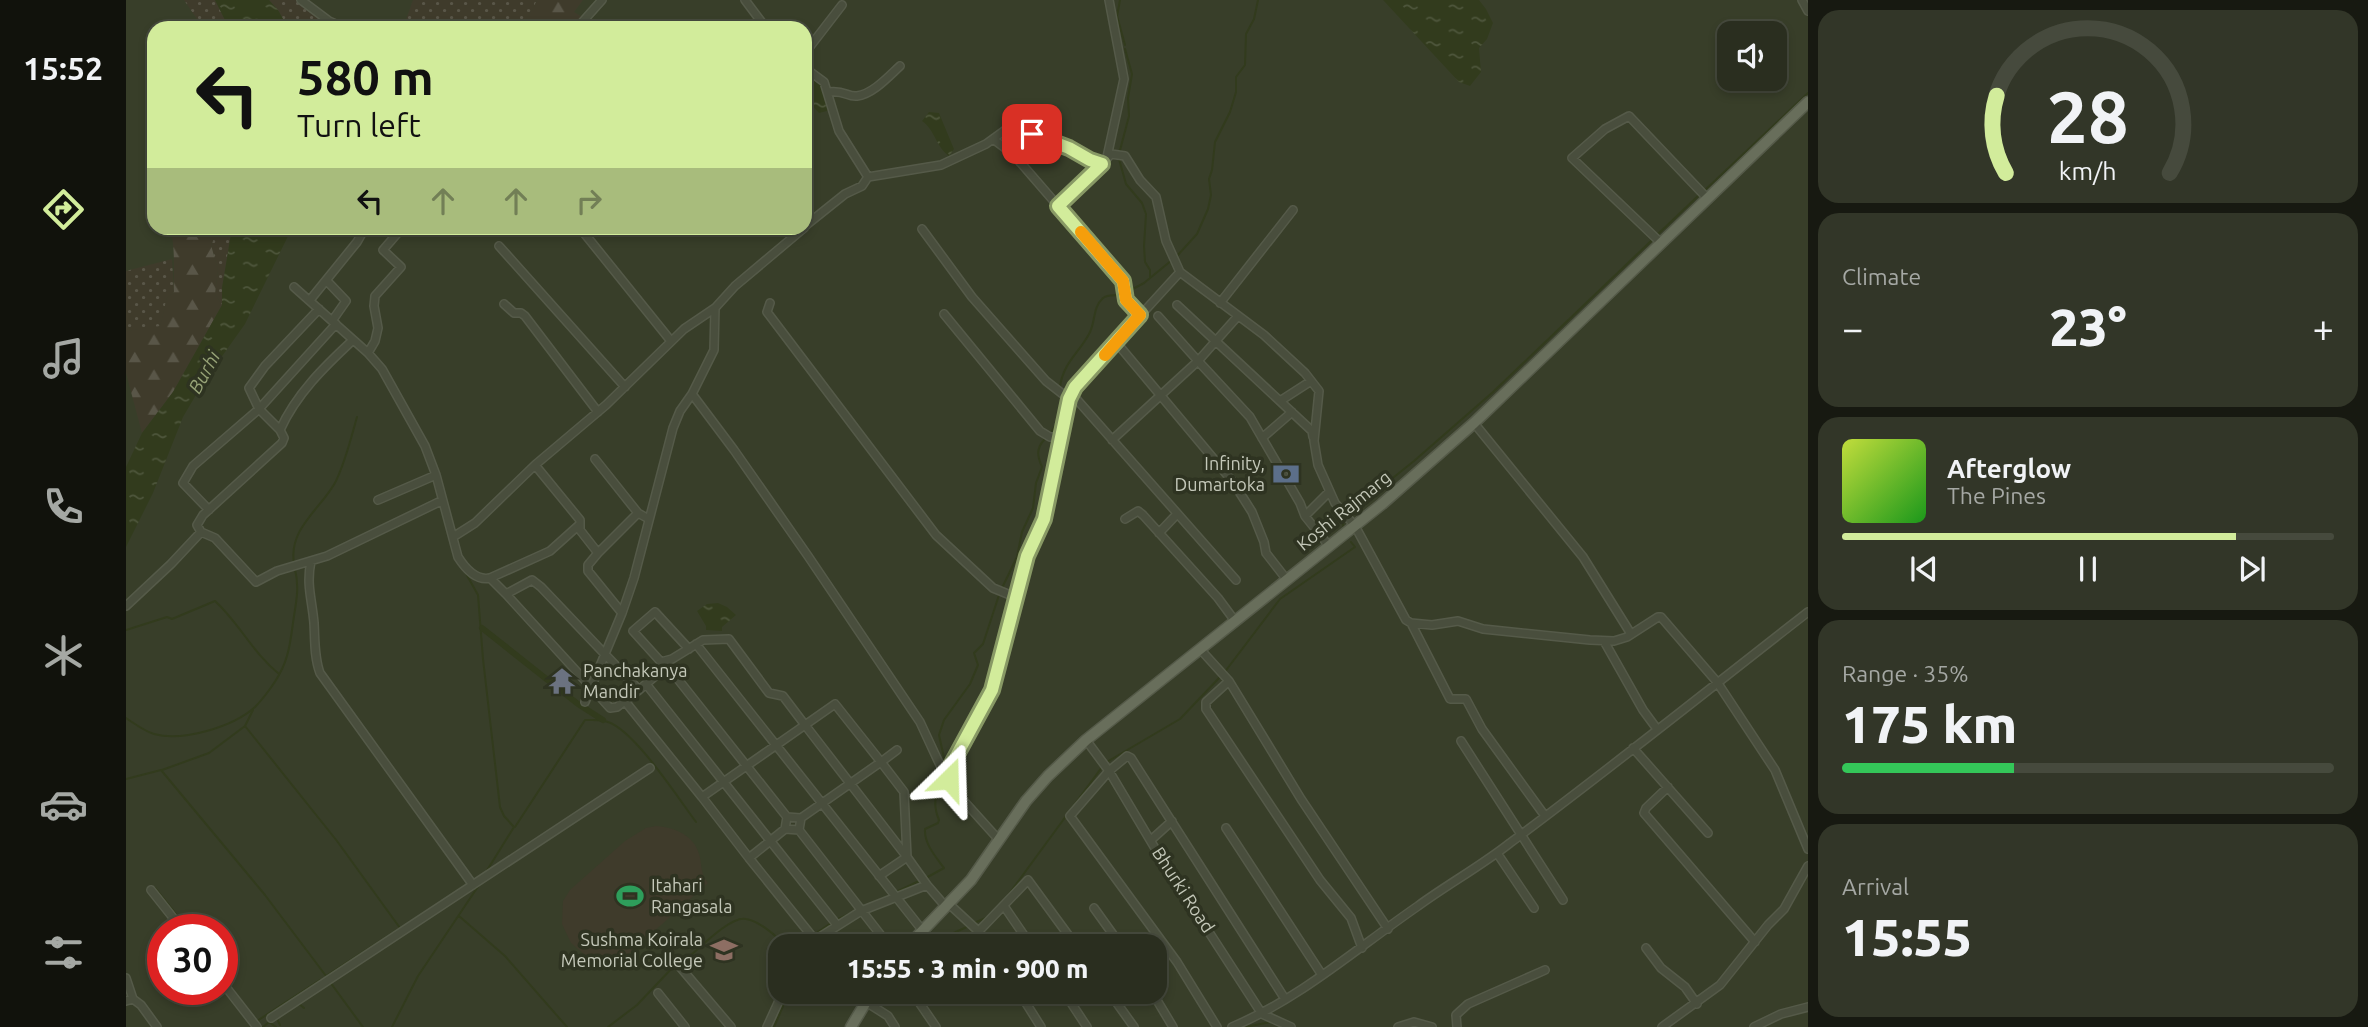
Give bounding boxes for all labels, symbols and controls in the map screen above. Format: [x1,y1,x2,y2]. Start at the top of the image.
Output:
map controls [1717,21,1787,91]
button: sound [1717,21,1787,91]
icon: left [182,49,273,140]
text: 580 m [297,49,434,104]
text: 15:52 [23,50,103,86]
text: 28 [2047,75,2129,157]
pin [1002,104,1062,164]
text: Turn left [297,107,421,143]
icon: arrive [1013,115,1051,153]
text: km/h [2059,157,2117,185]
icon: left [351,182,389,220]
icon: ahead [424,182,462,220]
icon: ahead [497,182,535,220]
icon: right [570,182,608,220]
icon: directions [39,185,88,234]
text: Climate [1842,264,1921,289]
text: 23° [2049,298,2127,356]
text: − [1842,307,1863,349]
text: + [2313,307,2334,349]
icon: music [39,334,88,383]
water label: Burhi [184,346,225,397]
place label: Infinity, Dumartoka [1175,453,1265,494]
text: Afterglow [1947,454,2071,483]
bank icon: Infinity, Dumartoka [1271,459,1301,489]
street label: Koshi Rajmarg [1293,466,1394,554]
icon: phone [39,482,88,531]
text: The Pines [1947,483,2046,508]
icon: previous [1905,550,1943,588]
icon: pause [2069,550,2107,588]
icon: next [2233,550,2271,588]
icon: climate [39,631,88,680]
place label: Panchakanya Mandir [583,660,687,701]
text: Range · 35% [1842,661,1969,686]
temple icon: Panchakanya Mandir [547,666,577,696]
text: 175 km [1842,695,2017,753]
position arrow [912,742,986,816]
icon: car [39,780,88,829]
street label: Bhurki Road [1149,843,1219,936]
text: Arrival [1842,874,1909,899]
place label: Itahari Rangasala [651,875,732,916]
sports icon: Itahari Rangasala [615,881,645,911]
text: 15:55 [1842,908,1972,966]
speed limit sign: 30 [147,914,238,1005]
icon: filters [39,928,88,977]
place label: Sushma Koirala Memorial College [561,929,703,970]
school or university icon: Sushma Koirala Memorial College [709,935,739,965]
text: 15:55 · 3 min · 900 m [847,954,1088,983]

